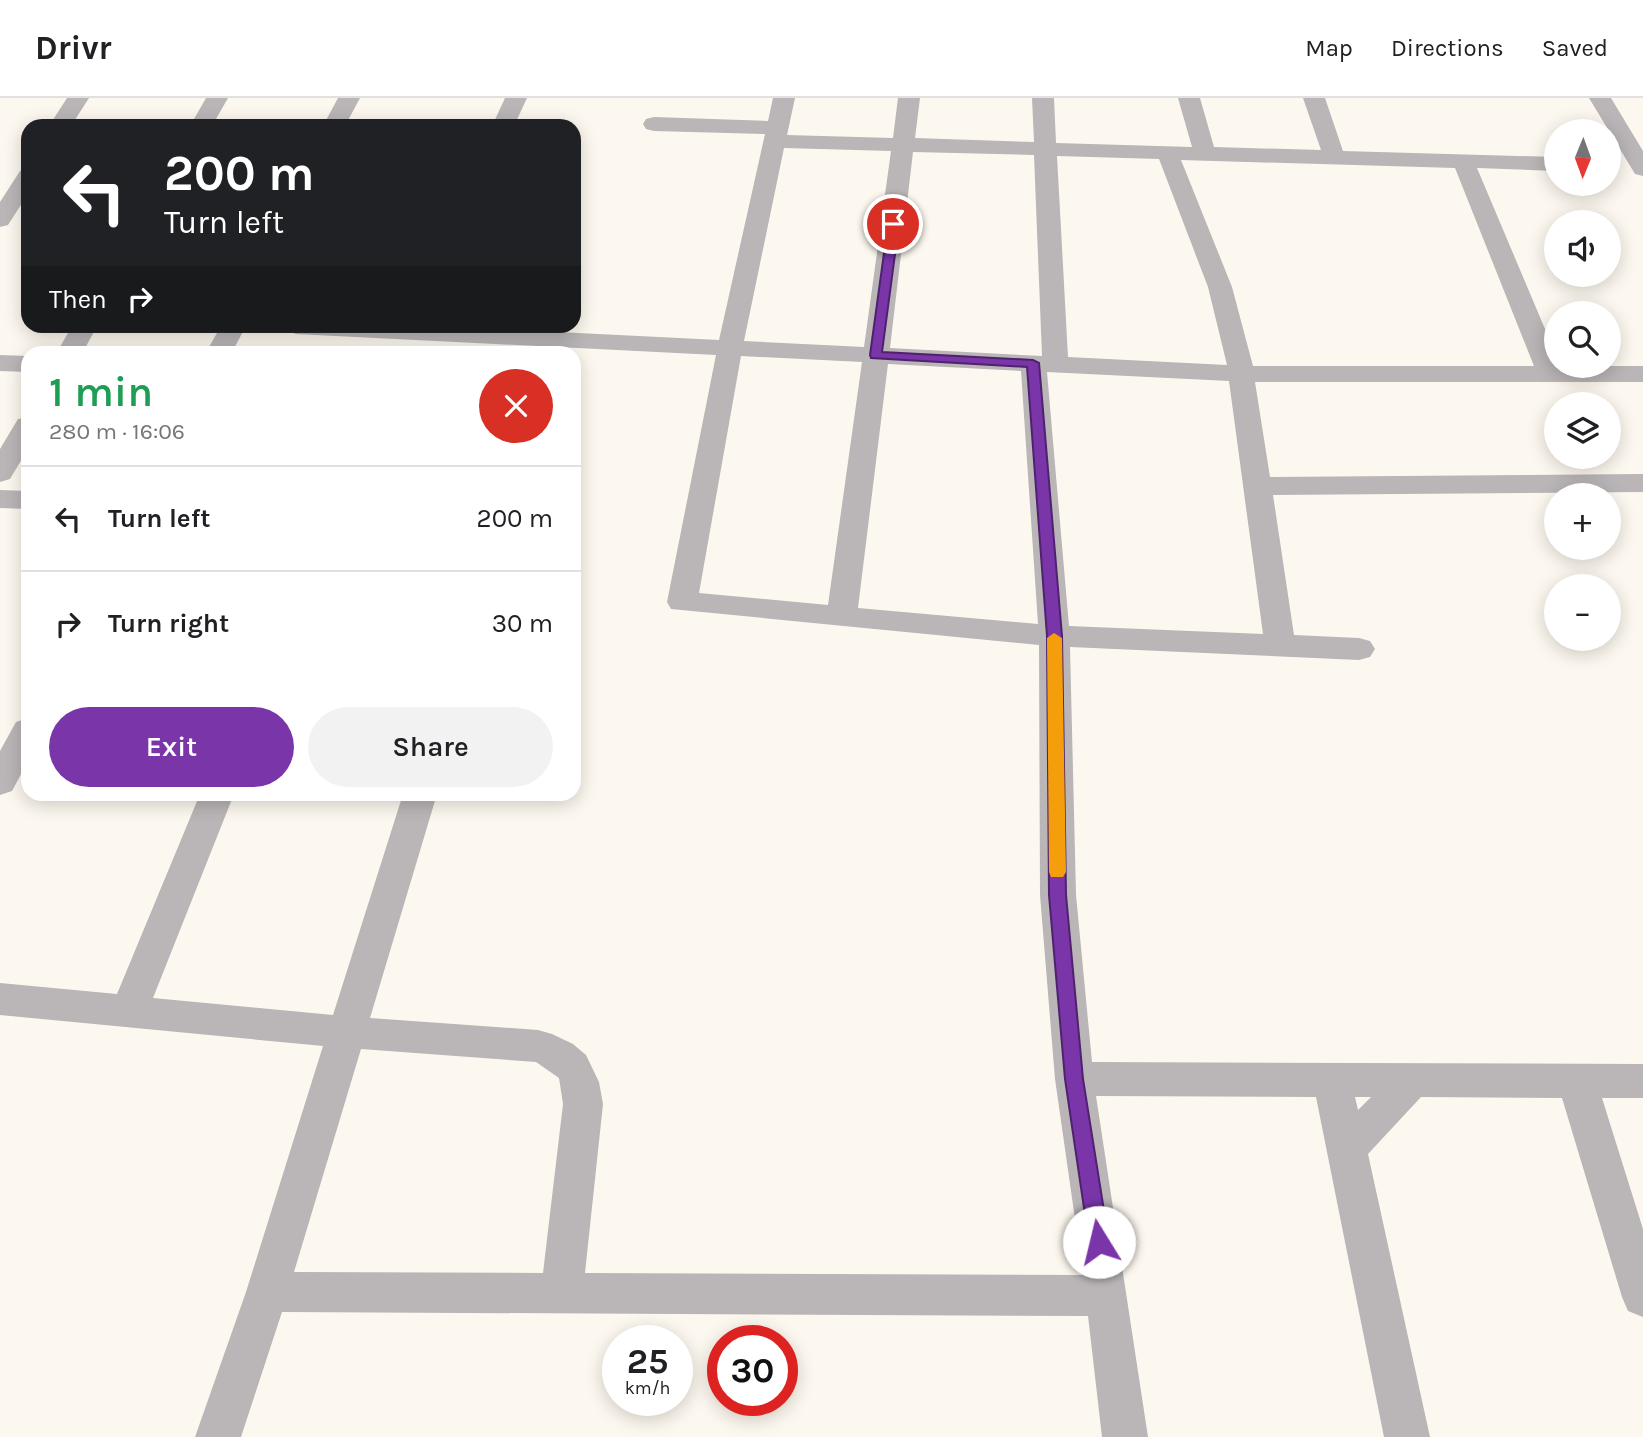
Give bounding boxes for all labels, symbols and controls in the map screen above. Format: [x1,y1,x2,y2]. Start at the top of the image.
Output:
text: Drivr [35,29,112,67]
text: Map [1305,34,1353,62]
text: Directions [1391,34,1504,62]
text: Saved [1542,34,1608,62]
north arrow [1544,119,1620,196]
map controls [1544,119,1621,651]
text: 200 m [164,145,315,202]
icon: left [49,147,140,238]
pin [863,194,923,254]
text: Turn left [164,204,284,241]
icon: arrive [874,205,912,243]
button: sound [1544,210,1621,287]
icon: right [121,280,159,318]
text: Then [49,284,107,315]
button: search [1544,301,1621,378]
text: 1 min [49,367,153,417]
button: close [479,369,553,443]
button: layers [1544,392,1621,469]
text: 280 m · 16:06 [49,418,185,445]
button: + [1544,483,1621,560]
icon: left [49,500,87,538]
text: Turn left [108,503,210,534]
text: 200 m [477,503,553,534]
button: − [1544,574,1621,651]
icon: right [49,605,87,643]
text: Turn right [108,608,229,639]
text: 30 m [492,608,553,639]
button: Exit [49,707,294,787]
button: Share [308,707,553,787]
position arrow [1062,1205,1136,1279]
speed limit sign: 30 [707,1325,798,1416]
text: 25 [627,1341,668,1382]
text: km/h [625,1377,670,1399]

